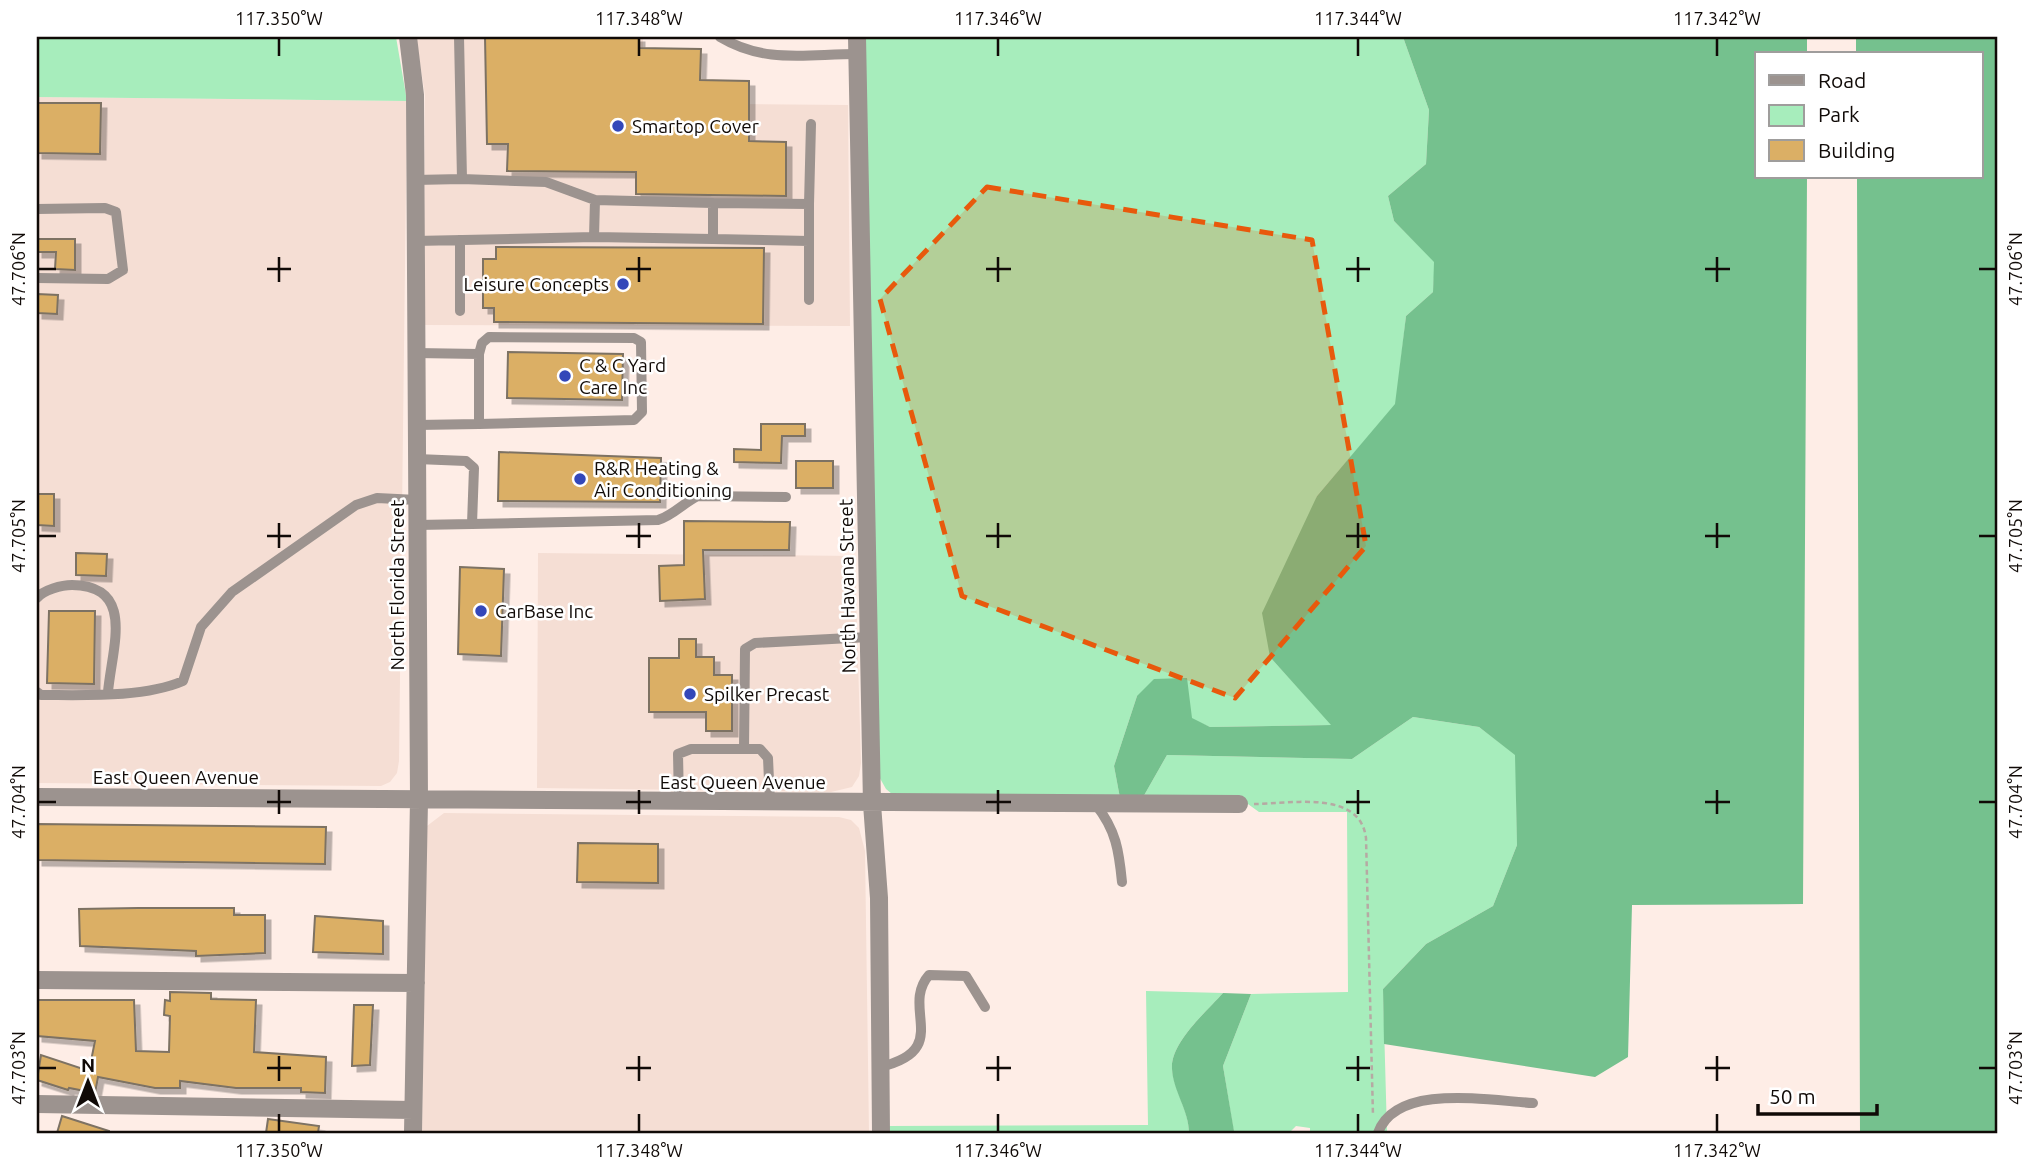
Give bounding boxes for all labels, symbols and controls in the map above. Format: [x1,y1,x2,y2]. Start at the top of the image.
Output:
text: 117.350°W [235,8,323,28]
text: 117.348°W [595,8,683,28]
text: 117.346°W [954,8,1042,28]
text: 117.344°W [1314,8,1402,28]
text: 117.342°W [1673,8,1761,28]
legend [1755,52,1982,178]
text: Road [1818,68,1866,92]
text: Park [1818,102,1860,126]
place label: Smartop Cover [632,115,759,137]
marker: Smartop Cover [610,118,626,134]
text: Building [1818,138,1895,162]
text: 47.706°N [8,232,28,306]
text: 47.706°N [2005,232,2025,306]
place label: Leisure Concepts [463,273,609,295]
marker: Leisure Concepts [615,276,631,292]
place label: C & C Yard Care Inc [579,354,666,398]
marker: C & C Yard Care Inc [557,368,573,384]
place label: R&R Heating & Air Conditioning [594,457,732,501]
marker: R&R Heating & Air Conditioning [572,471,588,487]
street label: North Havana Street [834,498,860,673]
text: 47.705°N [8,499,28,573]
street label: North Florida Street [386,499,408,670]
text: 47.705°N [2005,499,2025,573]
place label: CarBase Inc [495,600,593,622]
marker: CarBase Inc [473,603,489,619]
place label: Spilker Precast [704,683,830,705]
marker: Spilker Precast [682,686,698,702]
text: 47.704°N [8,765,28,839]
text: 47.704°N [2005,765,2025,839]
street label: East Queen Avenue [93,766,259,788]
street label: East Queen Avenue [660,771,826,793]
text: 47.703°N [8,1031,28,1105]
text: 47.703°N [2005,1031,2025,1105]
north arrow [52,1048,122,1118]
text: N [81,1054,95,1076]
scale bar [1758,1072,1878,1116]
text: 50 m [1769,1084,1816,1108]
text: 117.350°W [235,1140,323,1160]
text: 117.348°W [595,1140,683,1160]
text: 117.346°W [954,1140,1042,1160]
text: 117.344°W [1314,1140,1402,1160]
text: 117.342°W [1673,1140,1761,1160]

